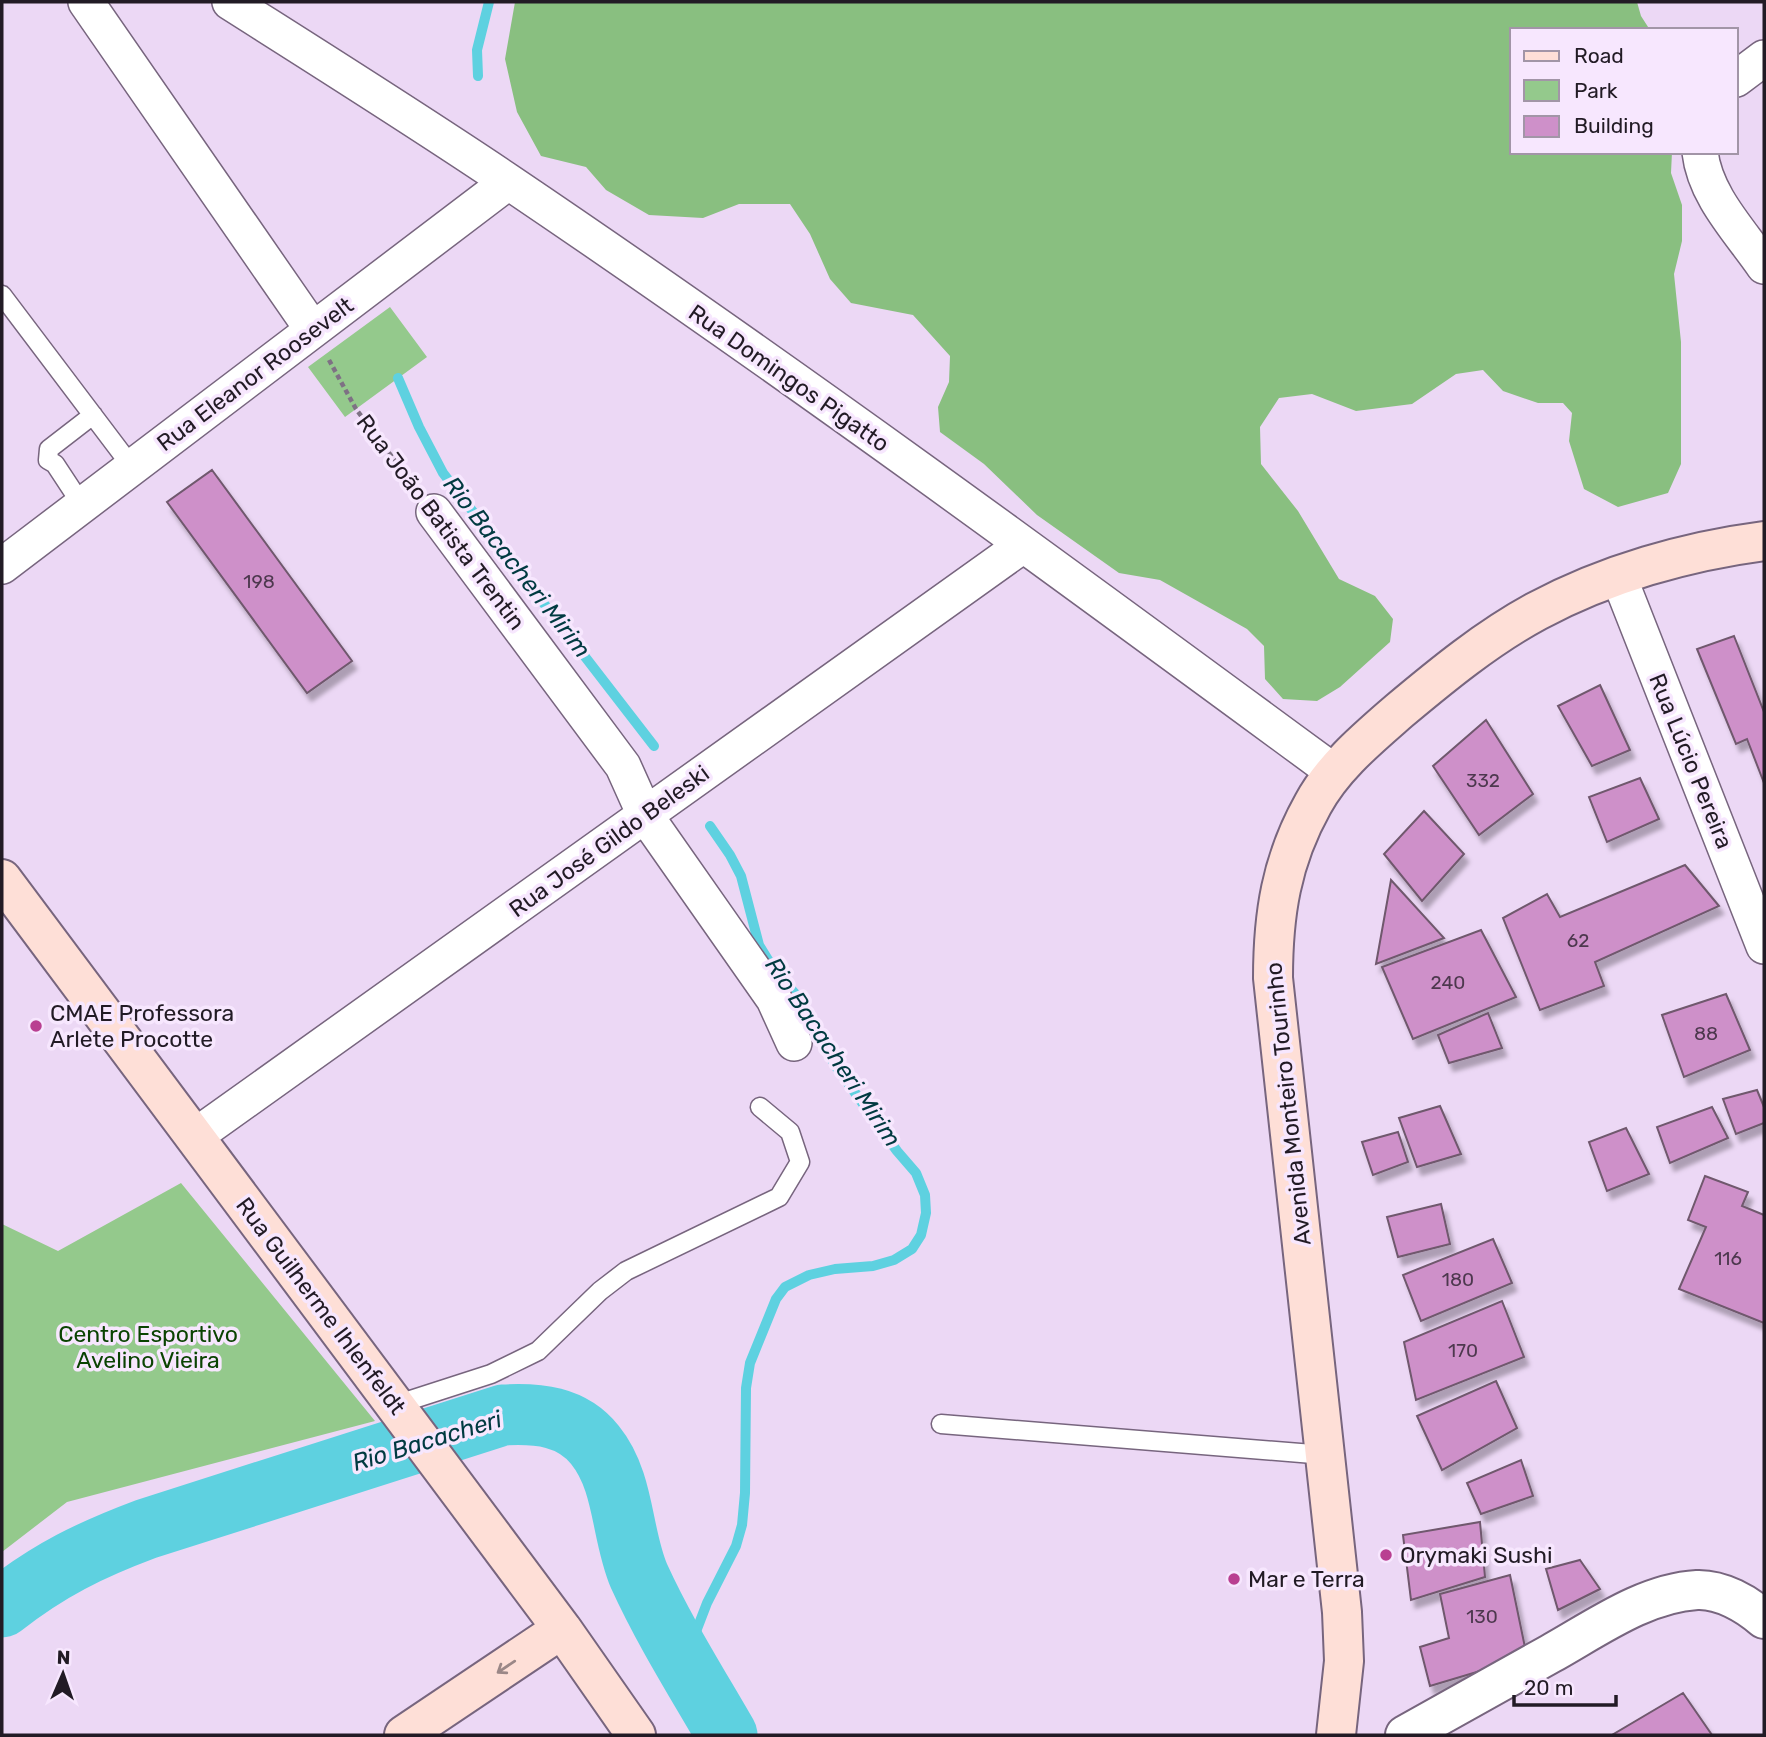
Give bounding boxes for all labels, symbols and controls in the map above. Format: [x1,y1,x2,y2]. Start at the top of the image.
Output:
legend [1510,28,1738,154]
text: Road [1574,43,1624,68]
text: Park [1574,78,1618,103]
text: Building [1574,113,1654,138]
street label: Rua Eleanor Roosevelt [151,291,359,457]
street label: Rua Domingos Pigatto [683,298,895,458]
street label: Rua João Batista Trentin [351,409,531,635]
water label: Rio Bacacheri Mirim [438,471,596,663]
house number: 198 [243,570,275,593]
street label: Rua Lúcio Pereira [1643,669,1739,853]
street label: Rua José Gildo Beleski [503,759,715,923]
house number: 332 [1466,769,1500,792]
house number: 62 [1567,929,1589,952]
water label: Rio Bacacheri Mirim [759,952,907,1152]
street label: Avenida Monteiro Tourinho [1259,961,1317,1247]
house number: 240 [1431,971,1465,994]
place label: CMAE Professora Arlete Procotte [50,999,234,1053]
marker: CMAE Professora Arlete Procotte [28,1018,44,1034]
house number: 88 [1694,1022,1718,1045]
street label: Rua Guilherme Ihlenfeldt [230,1192,412,1420]
house number: 116 [1714,1247,1742,1270]
house number: 180 [1442,1268,1474,1291]
park label: Centro Esportivo Avelino Vieira [58,1320,238,1374]
house number: 170 [1448,1339,1478,1362]
water label: Rio Bacacheri [349,1405,506,1477]
place label: Orymaki Sushi [1400,1541,1553,1569]
marker: Orymaki Sushi [1378,1547,1394,1563]
place label: Mar e Terra [1248,1565,1365,1593]
marker: Mar e Terra [1226,1571,1242,1587]
house number: 130 [1466,1605,1498,1628]
north arrow [28,1639,98,1709]
text: N [56,1646,71,1669]
one-way arrow [496,1660,516,1674]
scale bar [1514,1664,1616,1708]
text: 20 m [1524,1675,1573,1700]

